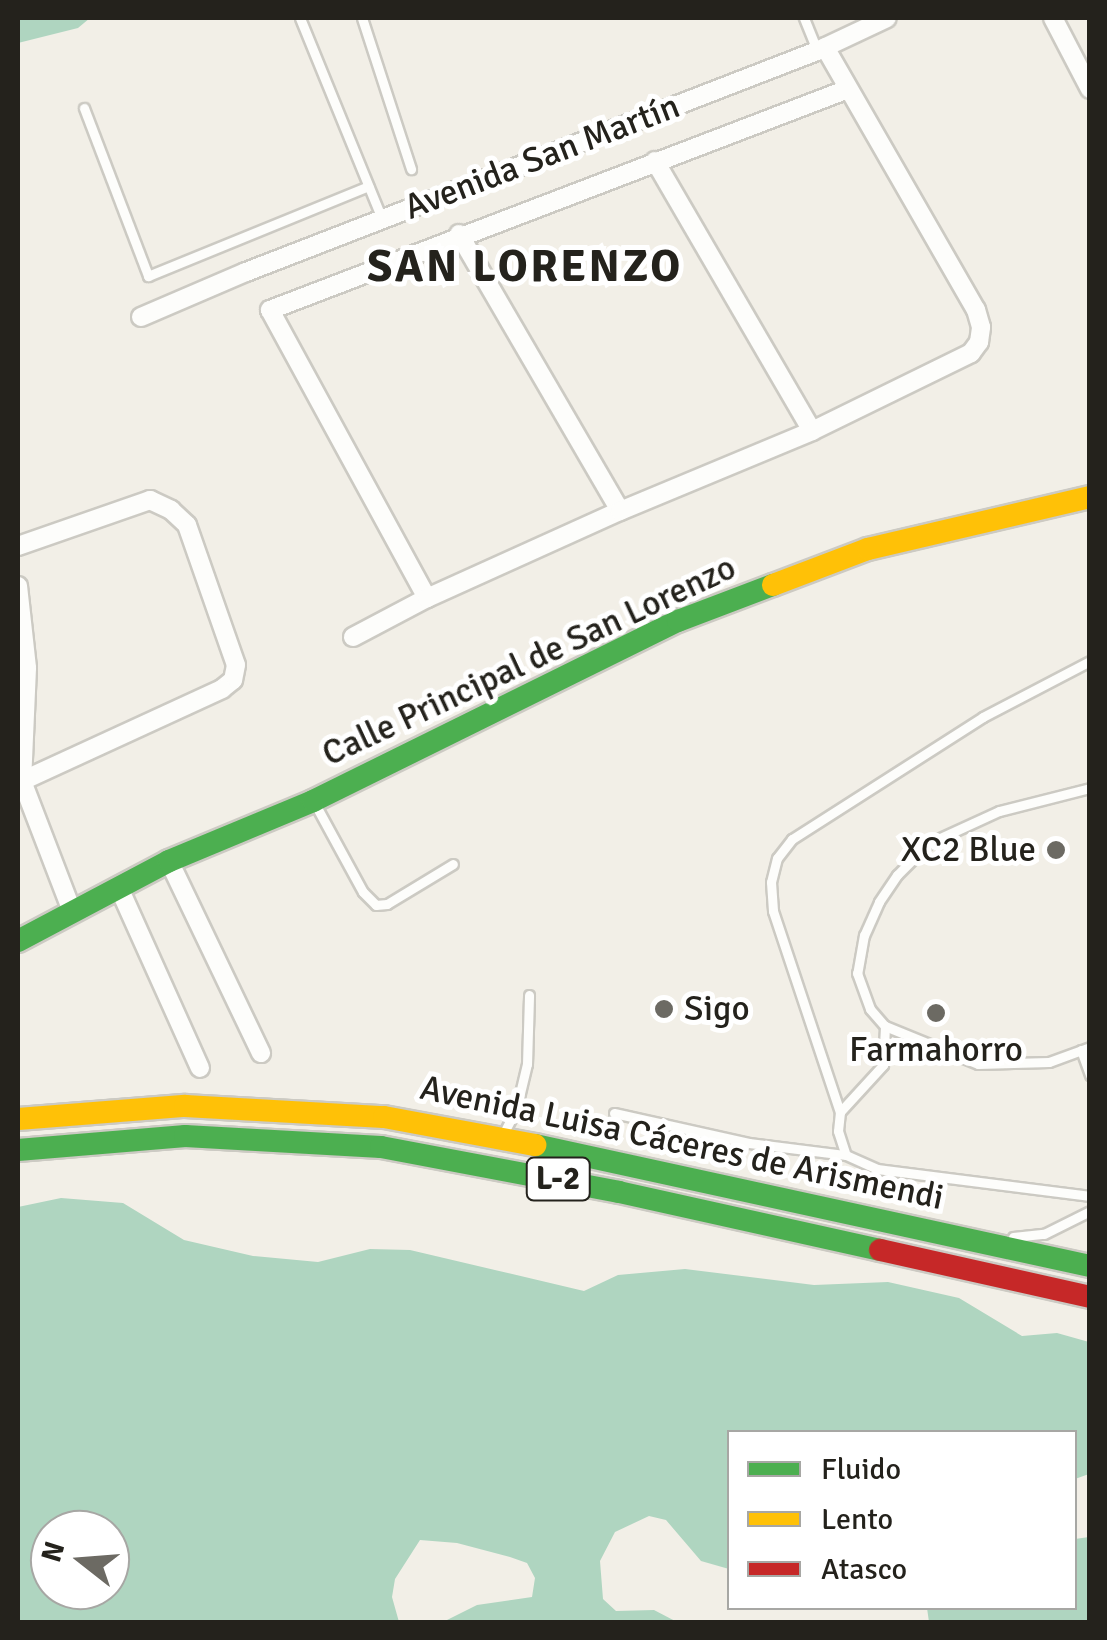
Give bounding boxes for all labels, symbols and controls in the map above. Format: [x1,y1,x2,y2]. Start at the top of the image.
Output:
street label: Avenida San Martín [399,85,685,229]
district label: SAN LORENZO [367,240,683,294]
street label: Calle Principal de San Lorenzo [316,547,742,775]
place label: XC2 Blue [901,829,1036,871]
marker: XC2 Blue [1045,839,1067,861]
place label: Sigo [684,988,750,1030]
marker: Sigo [653,998,675,1020]
marker: Farmahorro [925,1002,947,1024]
place label: Farmahorro [849,1029,1023,1071]
street label: Avenida Luisa Cáceres de Arismendi [416,1067,948,1219]
road number: L-2 [526,1152,590,1206]
legend [727,1430,1077,1610]
text: Fluido [821,1451,901,1488]
text: Lento [821,1501,893,1538]
north arrow [30,1510,130,1610]
text: N [34,1538,72,1566]
text: Atasco [821,1551,907,1588]

